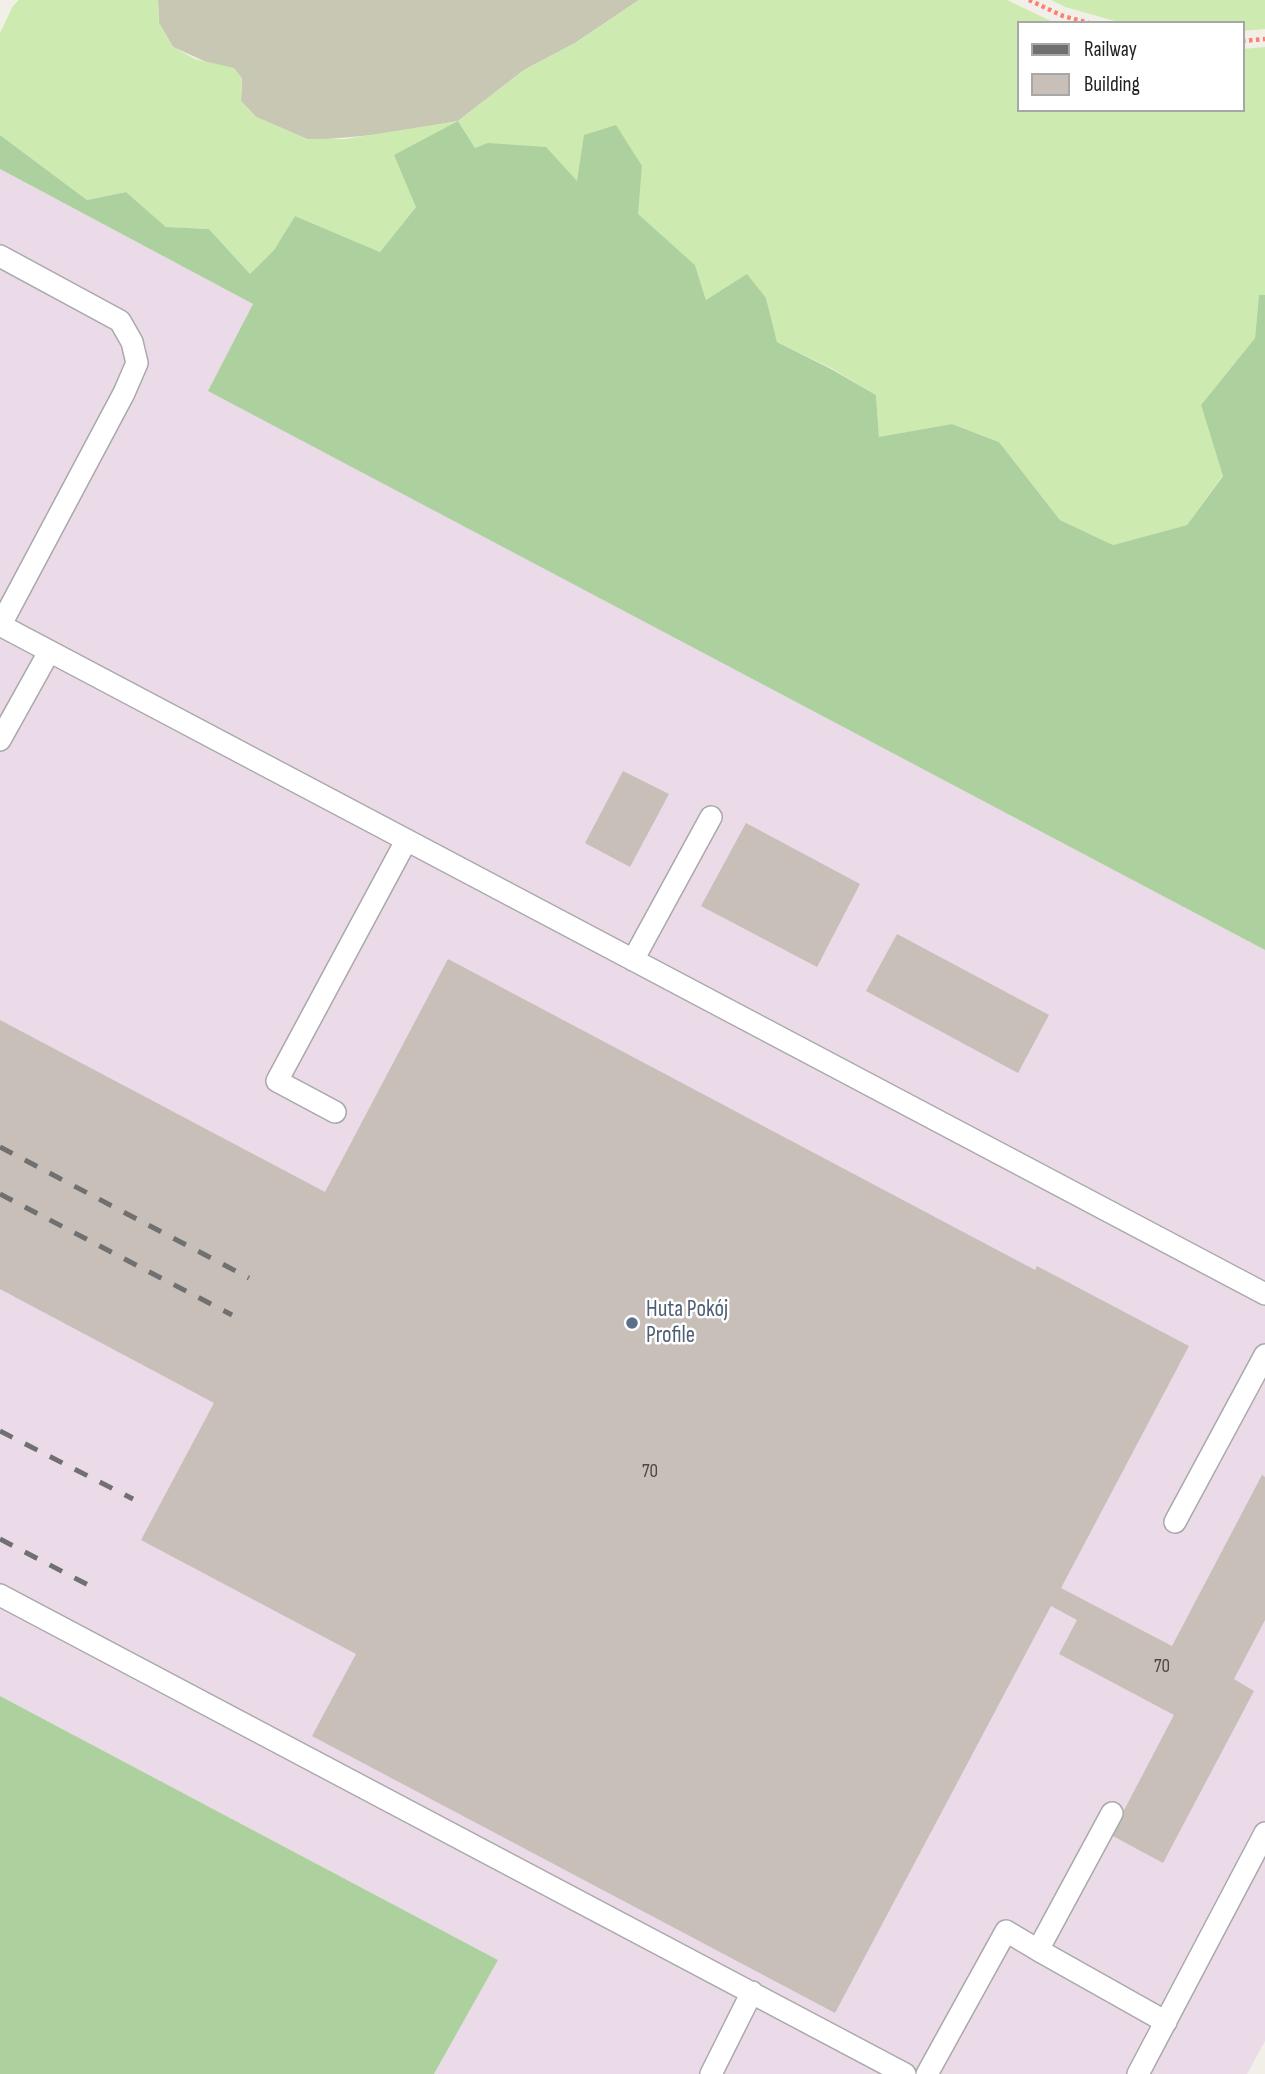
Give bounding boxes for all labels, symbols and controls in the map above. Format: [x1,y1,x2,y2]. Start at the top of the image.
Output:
legend [1016,21,1244,112]
text: Railway [1084,37,1137,62]
text: Building [1084,72,1140,97]
place label: Huta Pokój Profile [646,1296,728,1350]
marker: Huta Pokój Profile [624,1315,640,1331]
house number: 70 [642,1461,658,1483]
house number: 70 [1154,1656,1170,1678]

